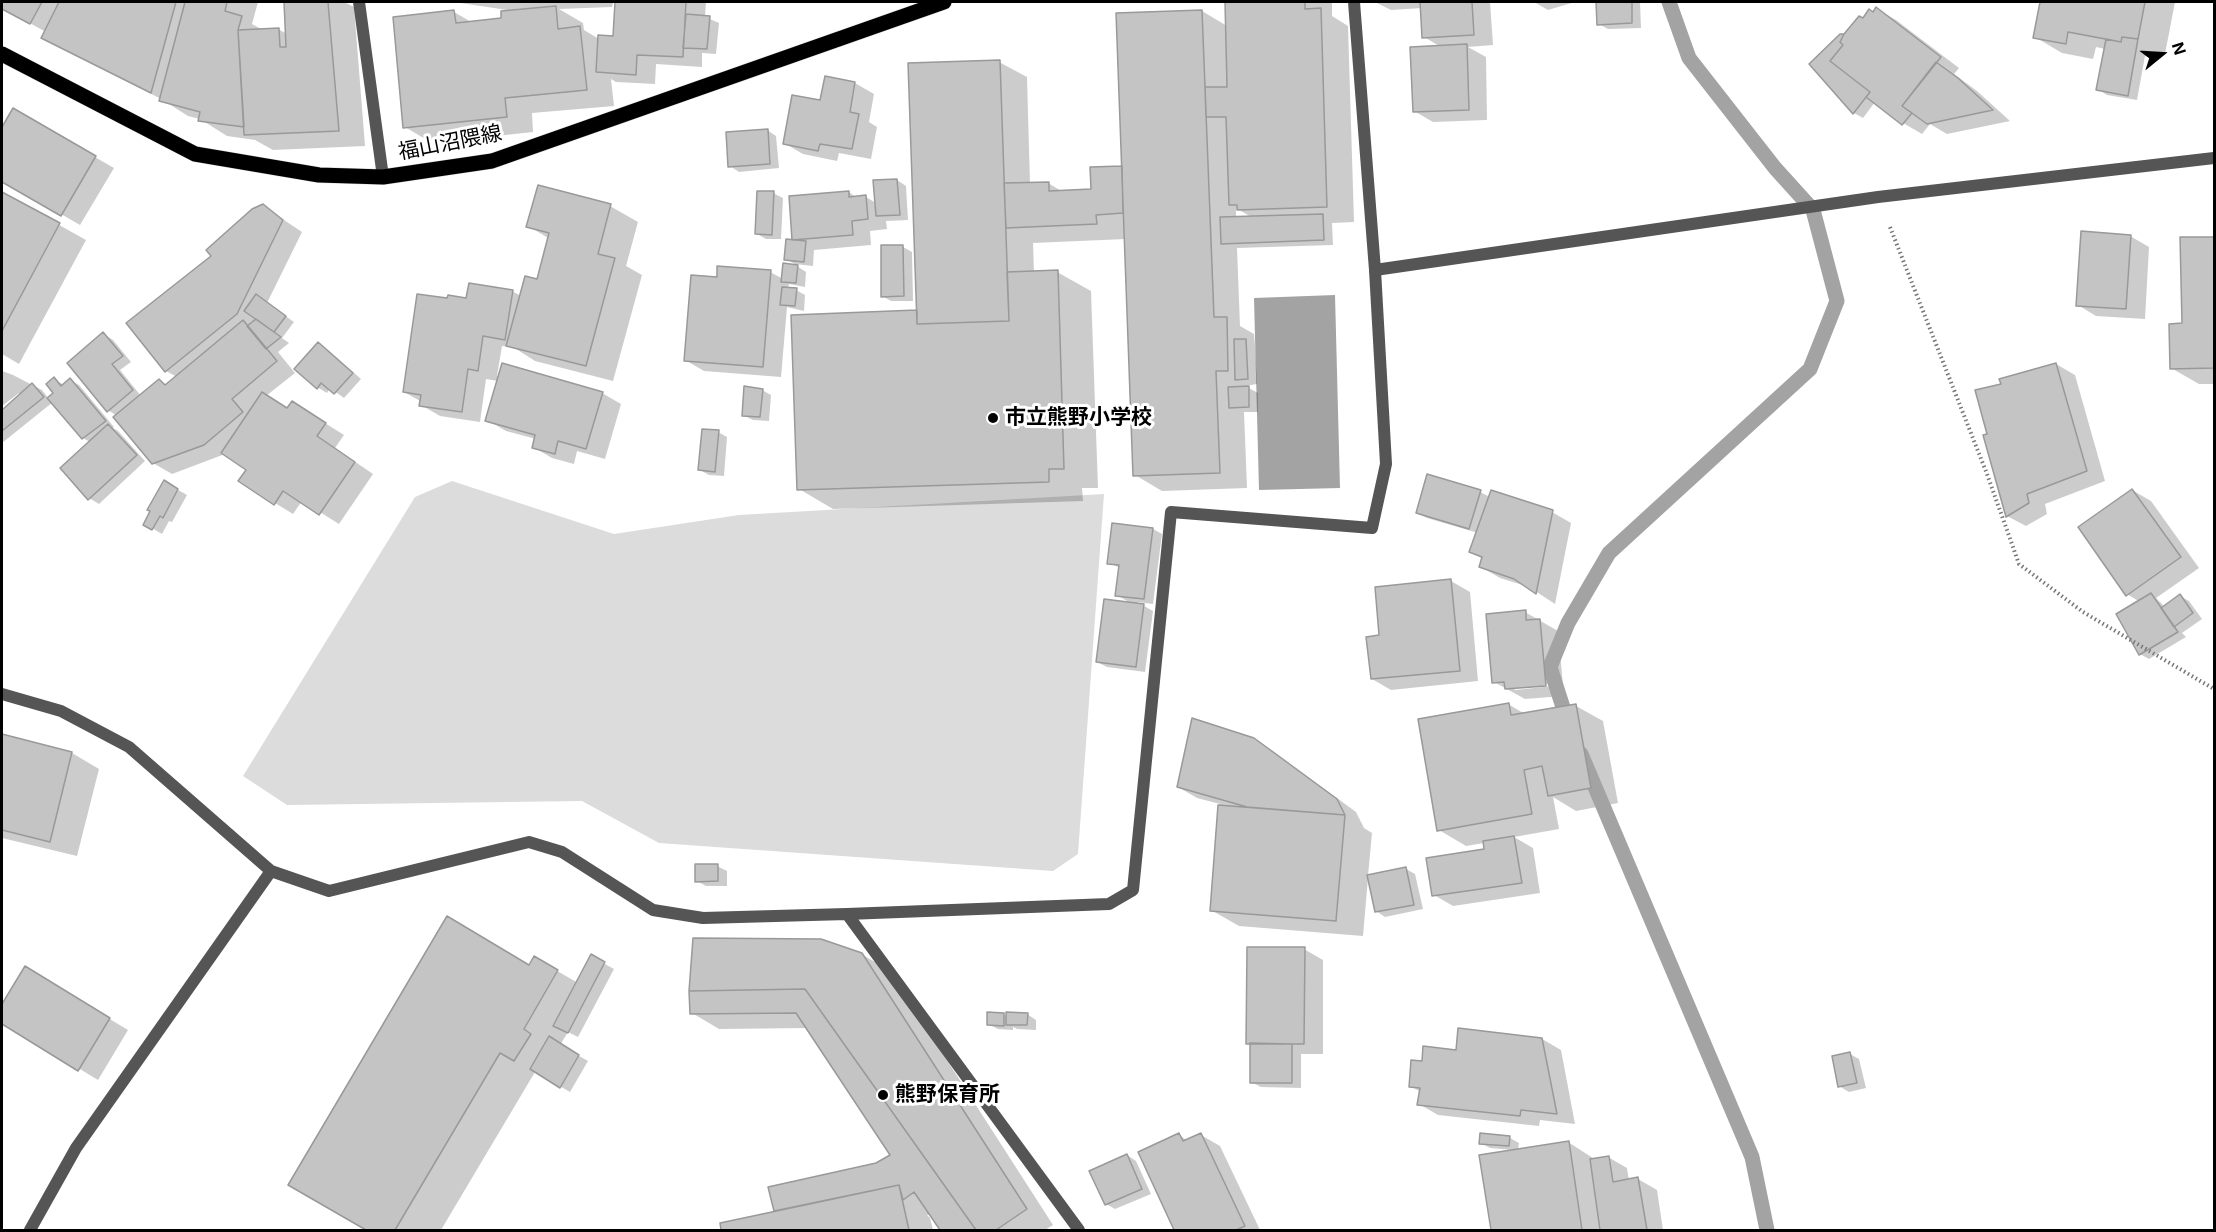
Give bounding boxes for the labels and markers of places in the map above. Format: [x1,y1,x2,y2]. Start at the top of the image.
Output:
place label: 市立熊野小学校 [1005,405,1152,431]
marker: 市立熊野小学校 [986,411,1000,425]
place label: 熊野保育所 [895,1082,1000,1108]
marker: 熊野保育所 [876,1088,890,1102]

